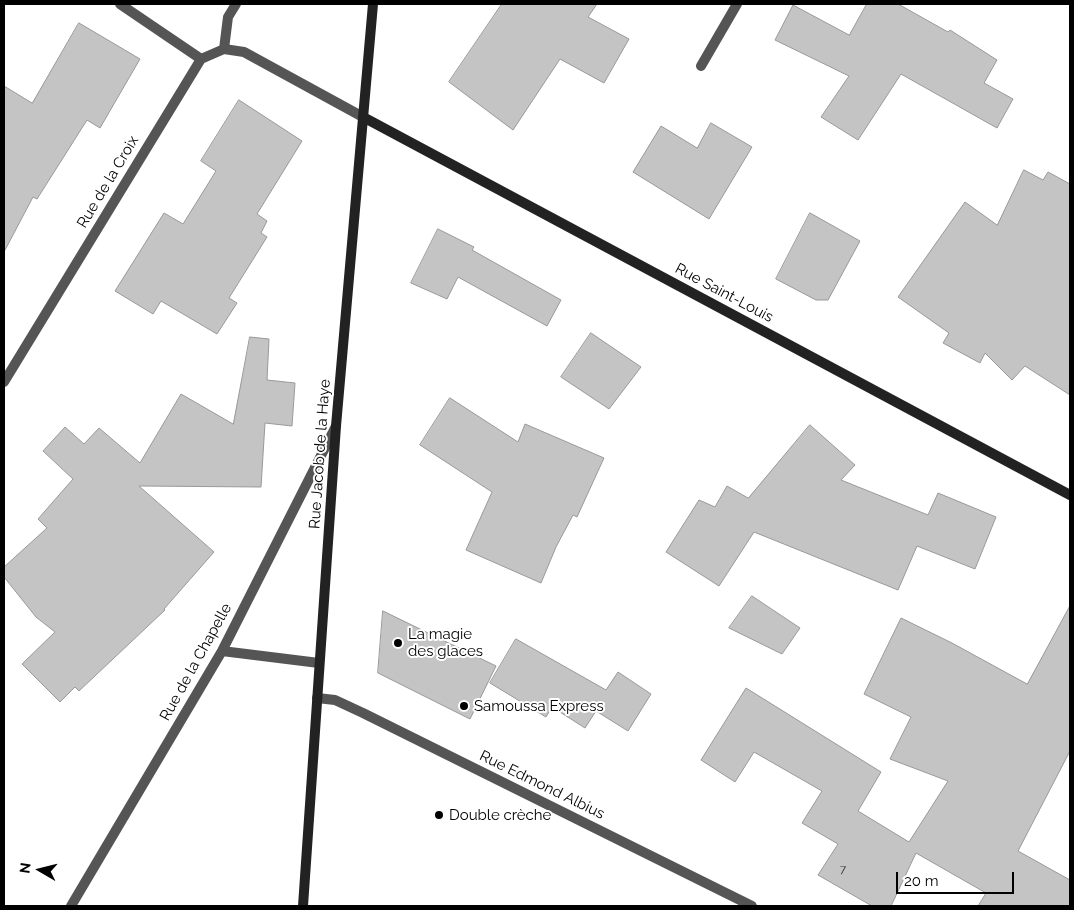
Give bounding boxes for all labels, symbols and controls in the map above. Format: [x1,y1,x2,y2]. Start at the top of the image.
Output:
street label: Rue de la Croix [73,133,143,231]
street label: Rue Saint-Louis [672,260,776,326]
street label: Rue Jacob de la Haye [306,378,334,530]
street label: Rue de la Chapelle [156,600,236,724]
place label: La magie des glaces [408,625,483,660]
marker: La magie des glaces [392,637,404,649]
place label: Samoussa Express [474,697,604,715]
marker: Samoussa Express [458,700,470,712]
street label: Rue Edmond Albius [476,747,608,823]
place label: Double crèche [449,806,551,824]
marker: Double crèche [433,809,445,821]
north arrow [15,845,65,895]
text: N [16,862,34,874]
house number: 7 [840,862,846,876]
scale bar [899,862,1016,894]
text: 20 m [904,872,939,890]

